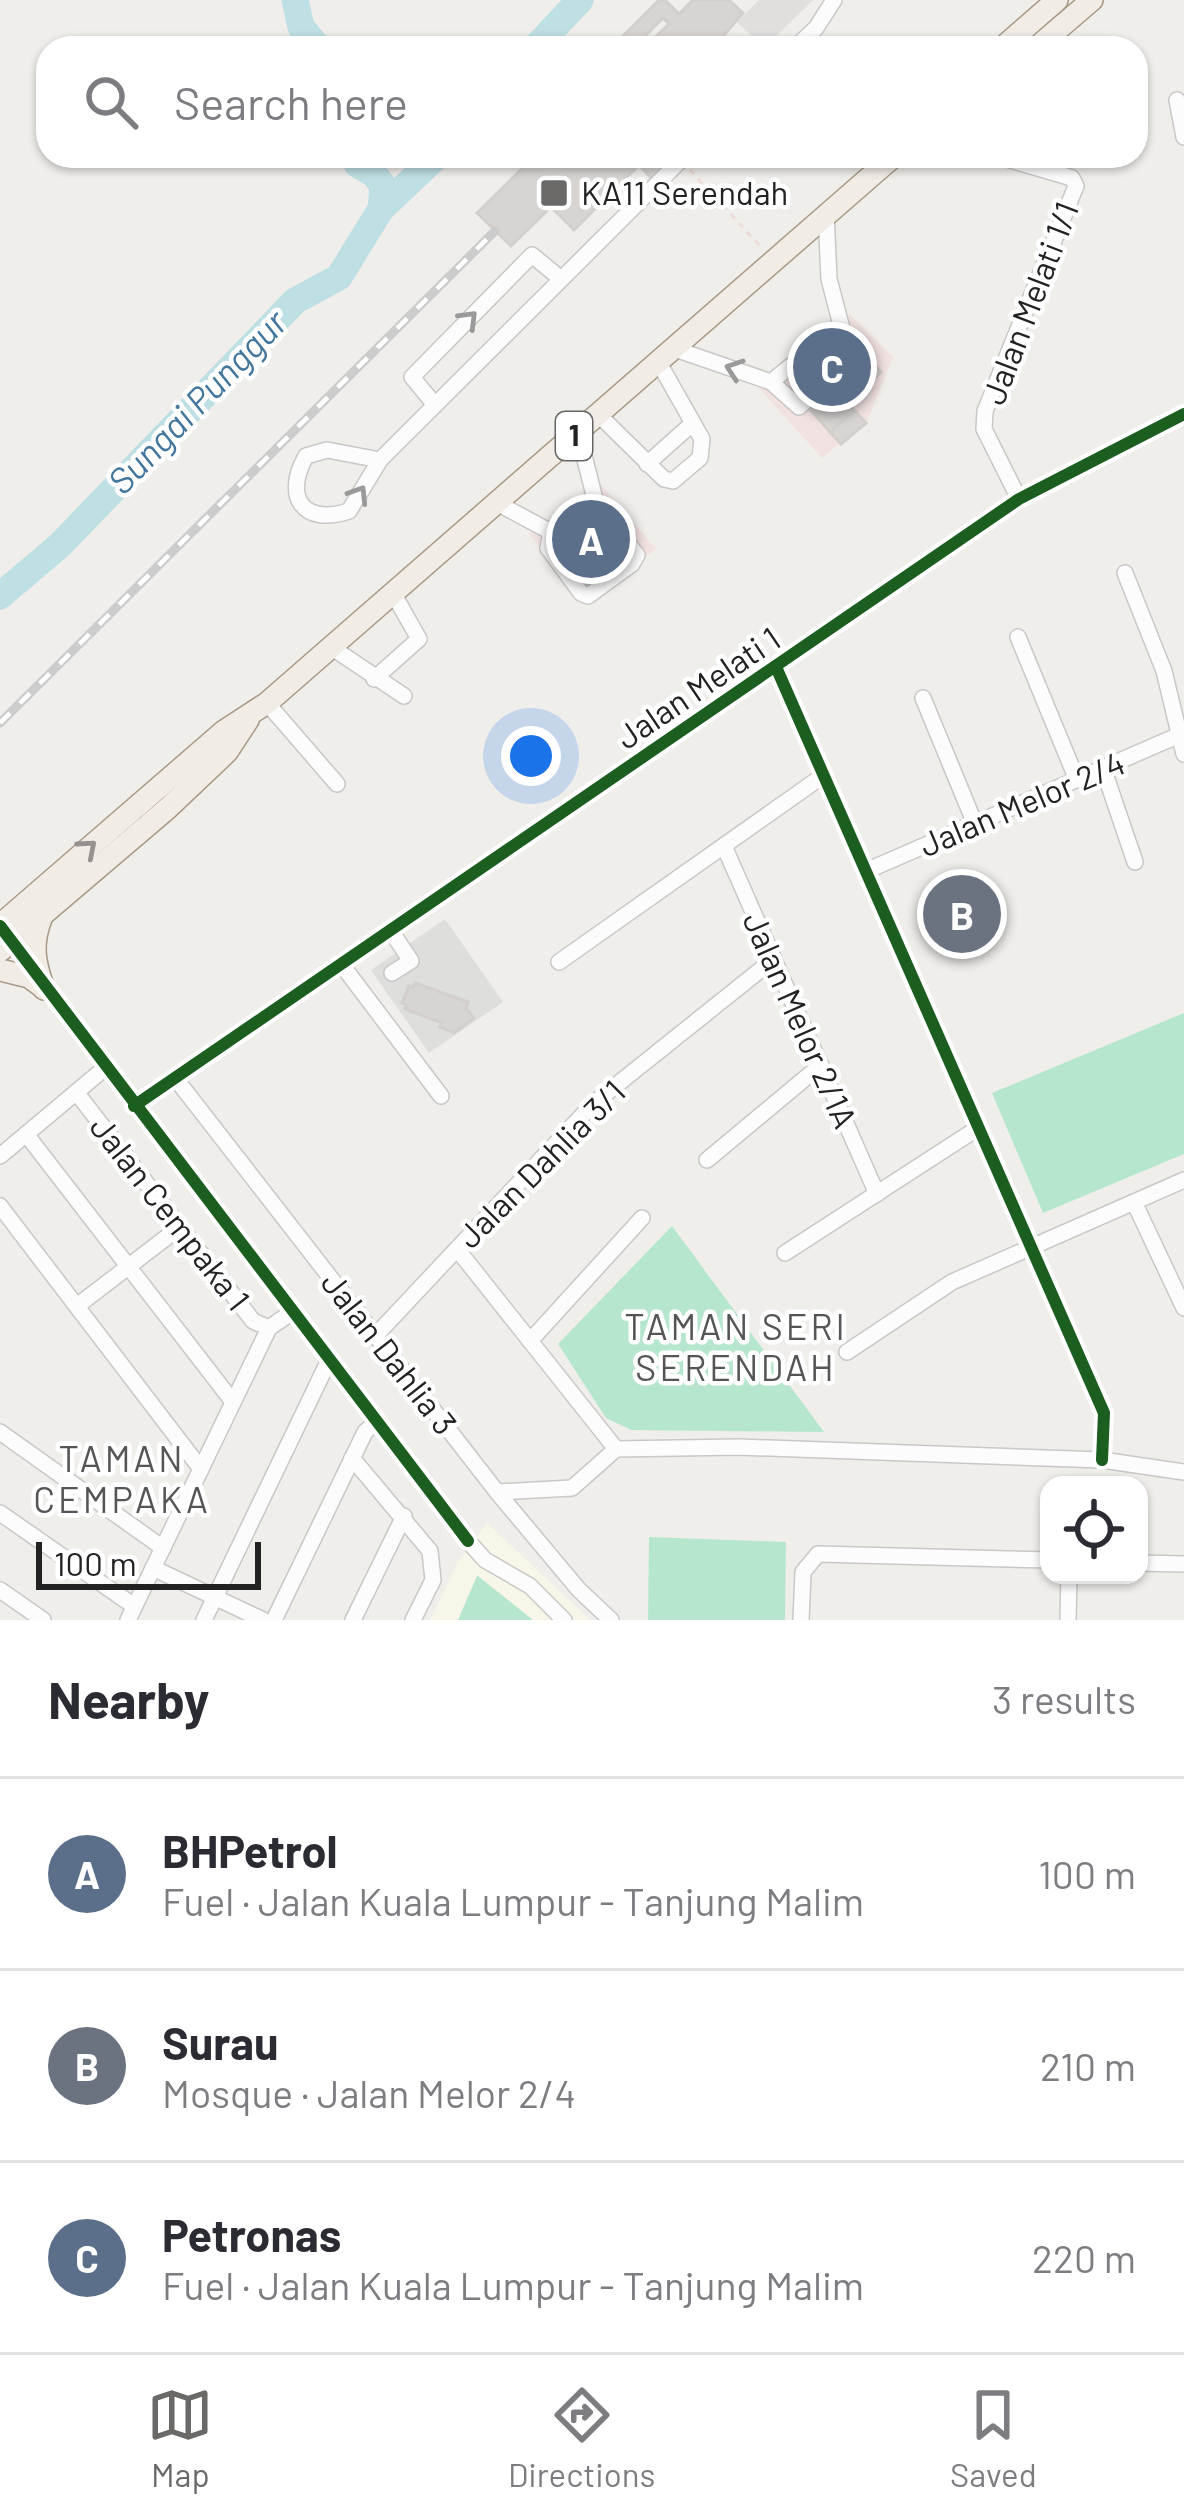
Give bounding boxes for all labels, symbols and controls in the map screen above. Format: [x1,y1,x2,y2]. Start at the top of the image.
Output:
search box [36,36,1148,168]
icon: search [78,69,144,135]
text: Search here [174,75,408,129]
place label: KA11 Serendah [581,172,788,212]
marker: KA11 Serendah [538,177,570,209]
street label: Jalan Melati 1/1 [972,196,1086,410]
water label: Sungai Punggur [98,299,295,502]
one-way arrow [455,311,477,333]
pin: C [793,322,871,412]
one-way arrow [724,359,745,384]
road number: 1 [556,412,592,460]
one-way arrow [345,486,367,508]
pin: A [552,494,630,584]
street label: Jalan Melati 1 [608,618,787,757]
your location [501,726,561,786]
street label: Jalan Melor 2/4 [913,742,1130,864]
one-way arrow [74,841,96,863]
pin: B [923,869,1001,959]
street label: Jalan Melor 2/1A [735,905,866,1134]
street label: Jalan Dahlia 3/1 [448,1071,633,1256]
street label: Jalan Cempaka 1 [82,1107,259,1318]
street label: Jalan Dahlia 3 [314,1263,466,1442]
district label: TAMAN SERI SERENDAH [624,1304,848,1388]
district label: TAMAN CEMPAKA [33,1436,211,1520]
map controls [1040,1476,1148,1584]
button: locate [1040,1476,1148,1584]
scale bar [36,1536,261,1589]
text: 100 m [54,1543,137,1583]
text: Nearby [48,1668,209,1729]
text: 3 results [992,1675,1136,1722]
text: BHPetrol [162,1823,338,1877]
text: A [74,1850,100,1897]
text: 100 m [1038,1850,1136,1897]
text: Fuel · Jalan Kuala Lumpur - Tanjung Malim [162,1877,864,1924]
text: Surau [162,2015,279,2069]
text: B [75,2042,99,2089]
text: 210 m [1040,2042,1136,2089]
text: Mosque · Jalan Melor 2/4 [162,2069,576,2116]
text: Petronas [162,2207,341,2261]
text: C [75,2234,99,2281]
text: 220 m [1032,2234,1136,2281]
text: Fuel · Jalan Kuala Lumpur - Tanjung Malim [162,2261,864,2308]
tab: Map [147,2382,213,2494]
tab: Directions [508,2382,655,2494]
tab: Saved [950,2382,1037,2494]

